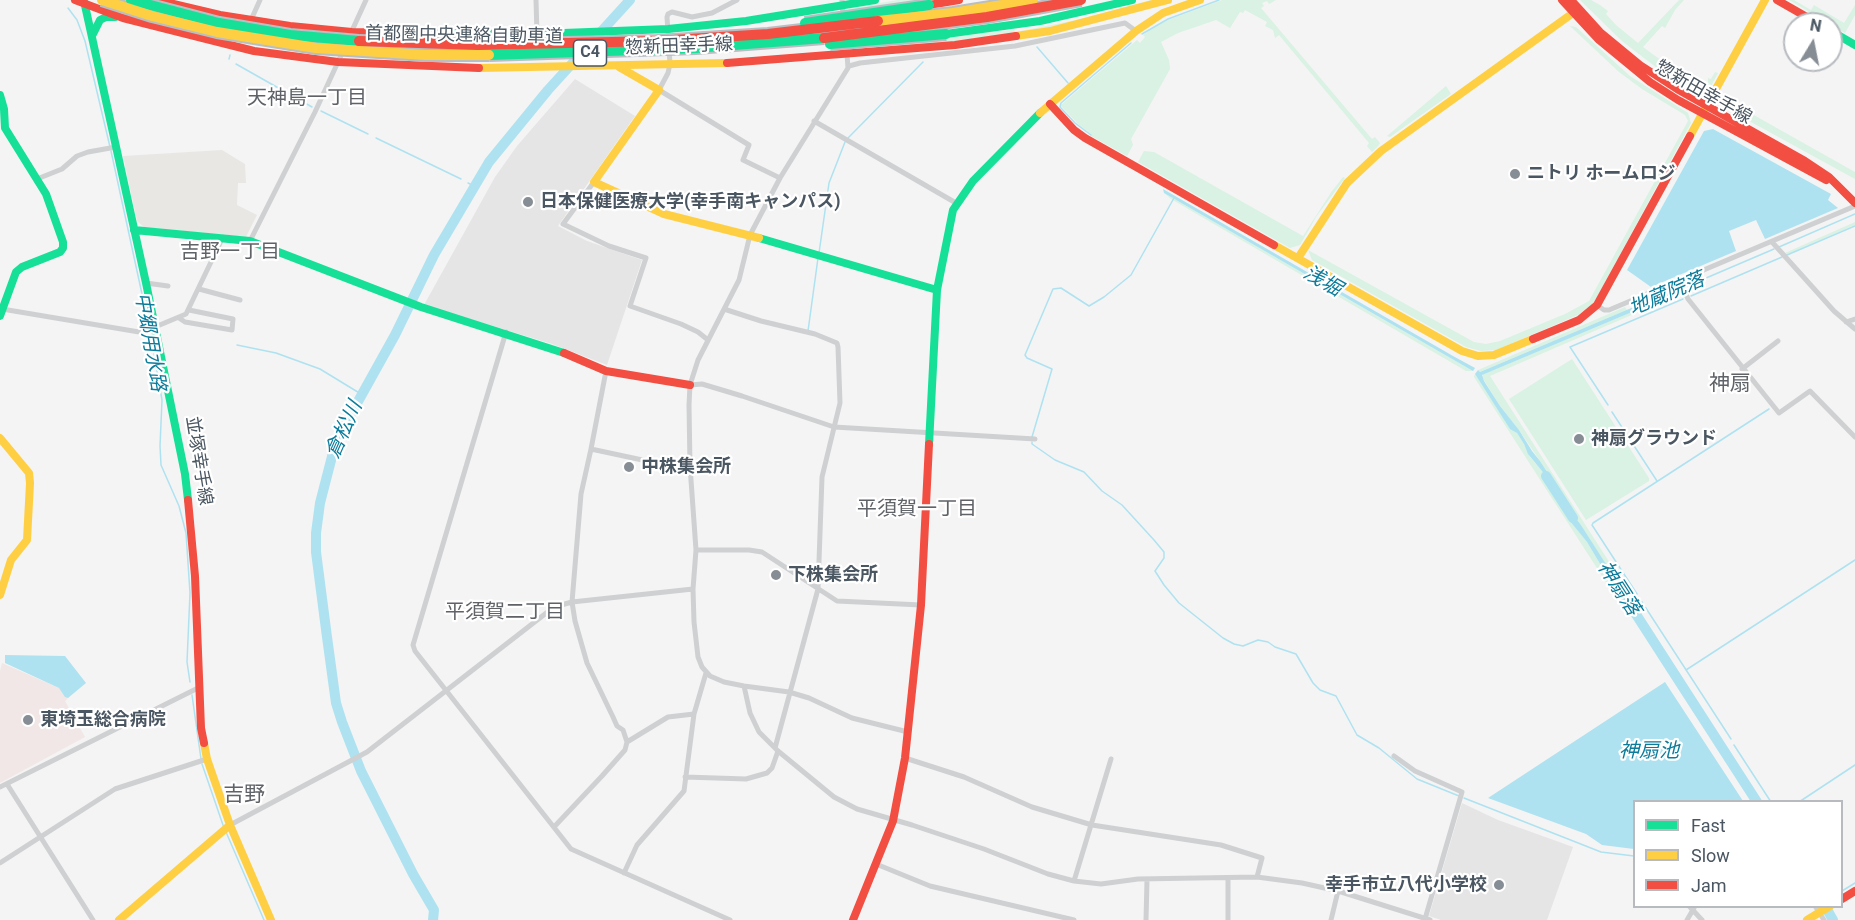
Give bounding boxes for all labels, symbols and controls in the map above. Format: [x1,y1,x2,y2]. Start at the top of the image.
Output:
north arrow [1783,12,1843,72]
text: N [1809,15,1823,36]
street label: 首都圏中央連絡自動車道 [365,23,563,49]
street label: 惣新田幸手線 [625,34,733,60]
road number: C4 [574,40,606,66]
street label: 惣新田幸手線 [1651,57,1755,129]
district label: 天神島一丁目 [247,87,367,111]
place label: ニトリ ホームロジ [1527,163,1675,185]
marker: ニトリ ホームロジ [1508,167,1522,181]
place label: 日本保健医療大学(幸手南キャンパス) [540,191,841,213]
marker: 日本保健医療大学(幸手南キャンパス) [521,195,535,209]
district label: 吉野一丁目 [180,241,280,265]
water label: 浅堀 [1299,262,1345,302]
water label: 地蔵院落 [1625,268,1709,322]
water label: 中郷用水路 [128,291,170,393]
district label: 神扇 [1709,372,1751,398]
water label: 倉松川 [322,398,368,462]
street label: 並塚幸手線 [180,415,216,507]
place label: 神扇グラウンド [1591,428,1717,450]
marker: 神扇グラウンド [1572,432,1586,446]
place label: 中株集会所 [641,456,731,478]
marker: 中株集会所 [622,460,636,474]
district label: 平須賀一丁目 [857,498,977,522]
water label: 神扇落 [1592,557,1644,621]
place label: 下株集会所 [788,564,878,586]
marker: 下株集会所 [769,568,783,582]
district label: 平須賀二丁目 [445,601,565,625]
place label: 東埼玉総合病院 [40,709,166,731]
marker: 東埼玉総合病院 [21,713,35,727]
water label: 神扇池 [1619,740,1679,764]
district label: 吉野 [223,783,265,809]
legend [1633,800,1843,908]
text: Fast [1691,815,1726,836]
text: Slow [1691,845,1730,866]
place label: 幸手市立八代小学校 [1325,874,1487,896]
text: Jam [1691,875,1727,896]
marker: 幸手市立八代小学校 [1492,878,1506,892]

